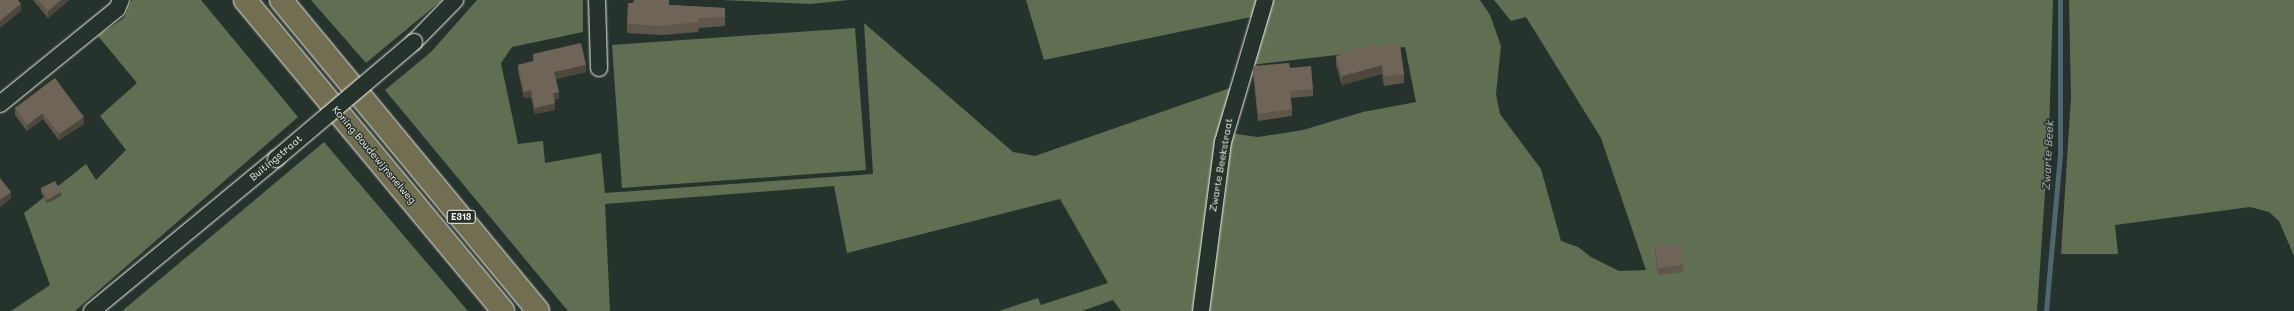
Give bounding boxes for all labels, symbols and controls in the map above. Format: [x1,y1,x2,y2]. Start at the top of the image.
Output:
street label: Koning Boudewijnsnelweg [330,104,418,206]
street label: Zwarte Beekstraat [1207,117,1235,213]
water label: Zwarte Beek [2040,120,2056,190]
street label: Buitingstraat [247,133,305,183]
road number: E313 [446,210,476,224]

